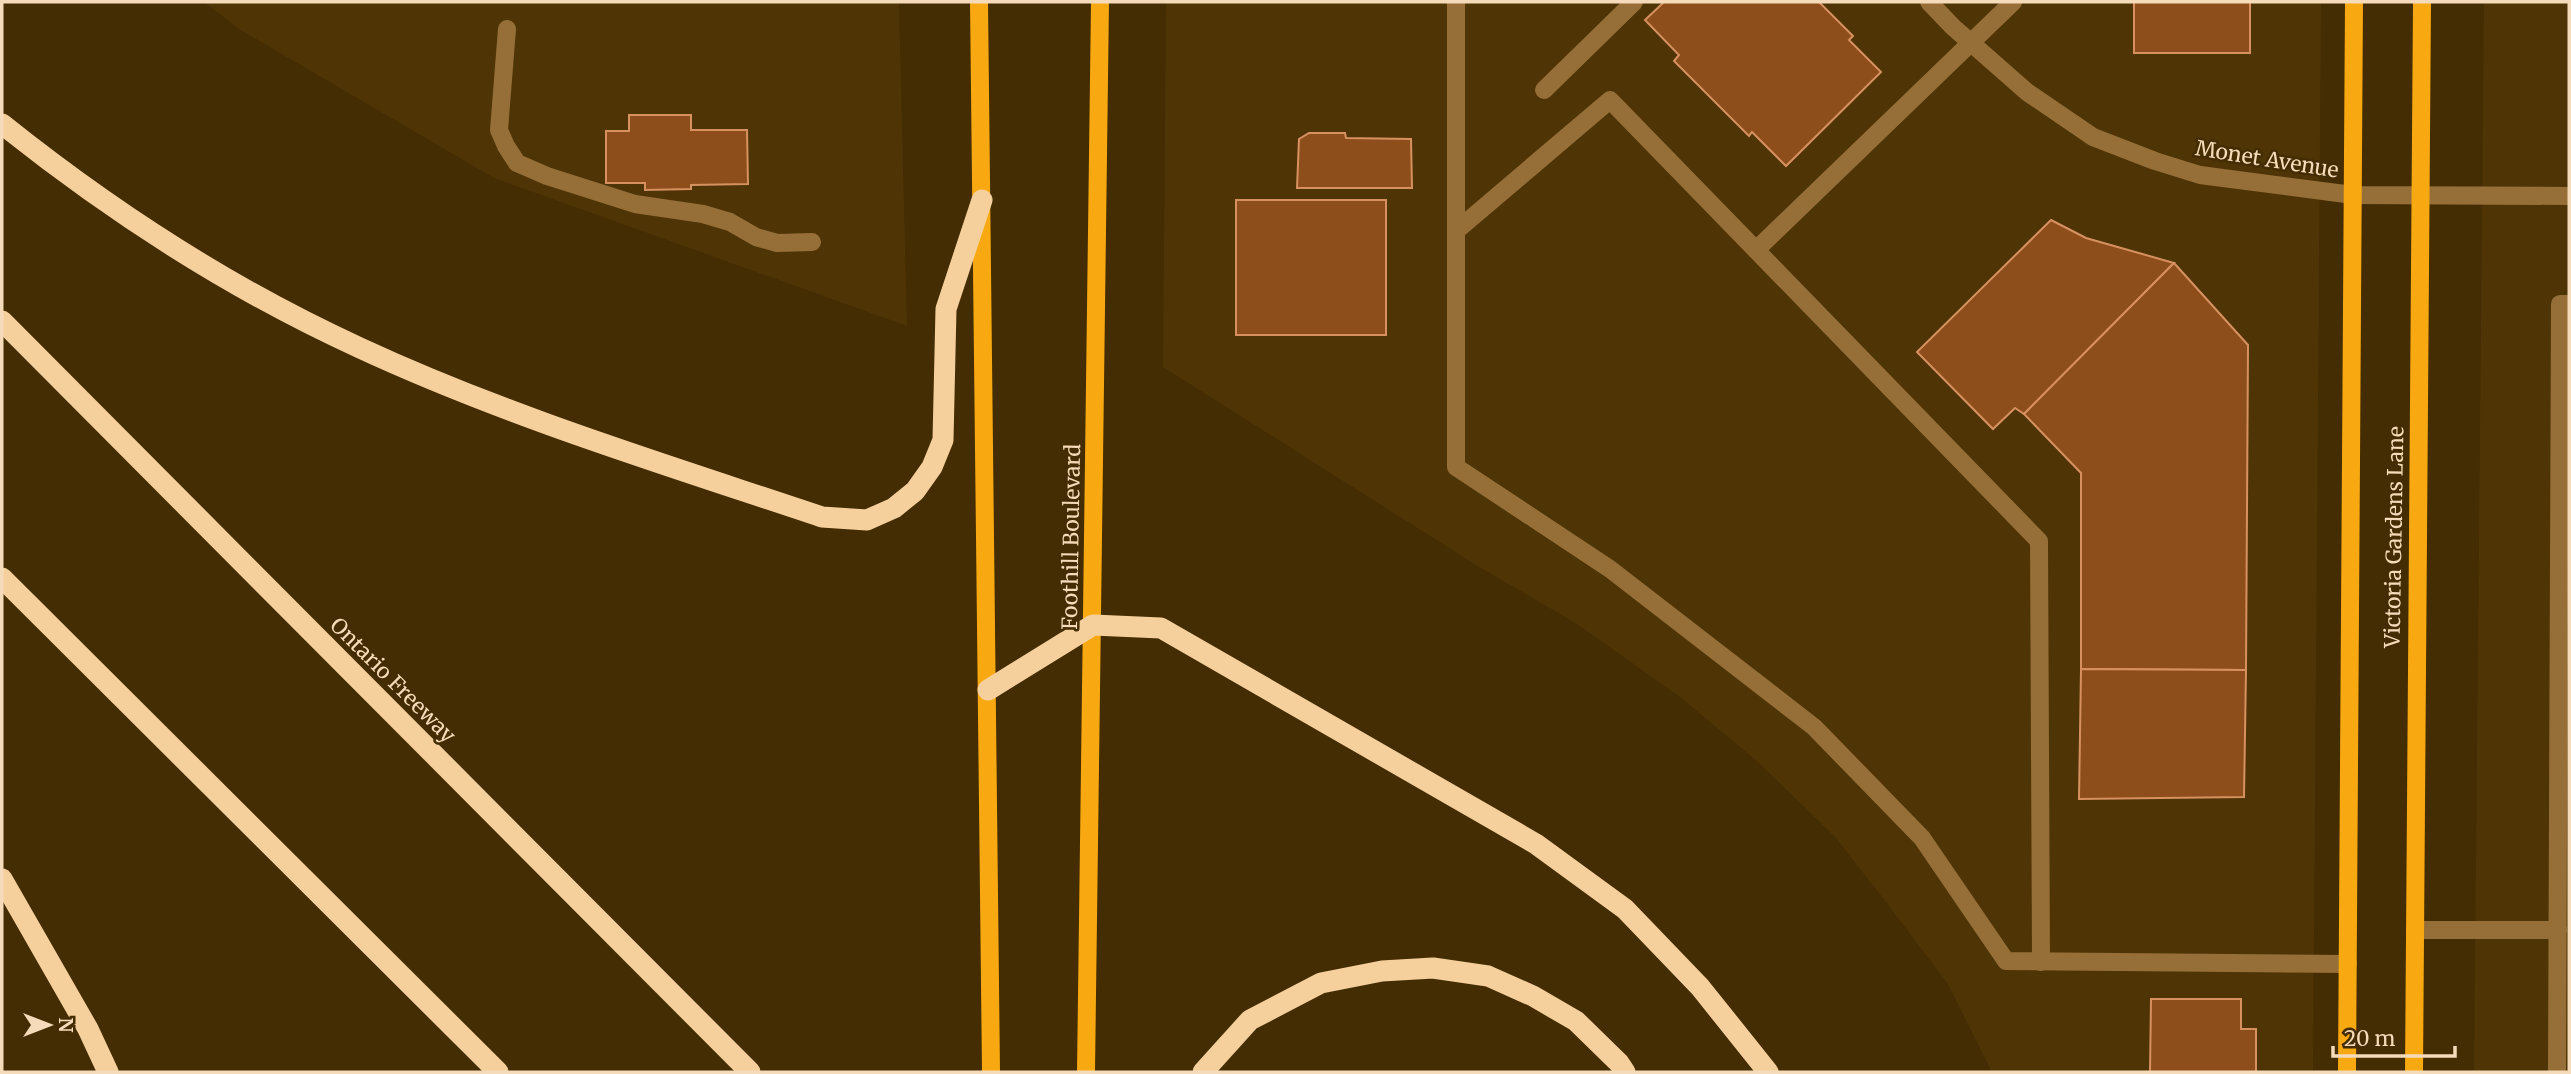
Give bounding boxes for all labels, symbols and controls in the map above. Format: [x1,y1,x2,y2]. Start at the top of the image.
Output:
street label: Monet Avenue [2193,134,2341,184]
street label: Victoria Gardens Lane [2379,426,2409,649]
street label: Foothill Boulevard [1056,443,1086,630]
street label: Ontario Freeway [325,612,462,749]
north arrow [14,990,84,1060]
scale bar [2333,1014,2456,1058]
text: N [54,1017,78,1033]
text: 20 m [2344,1025,2396,1052]

